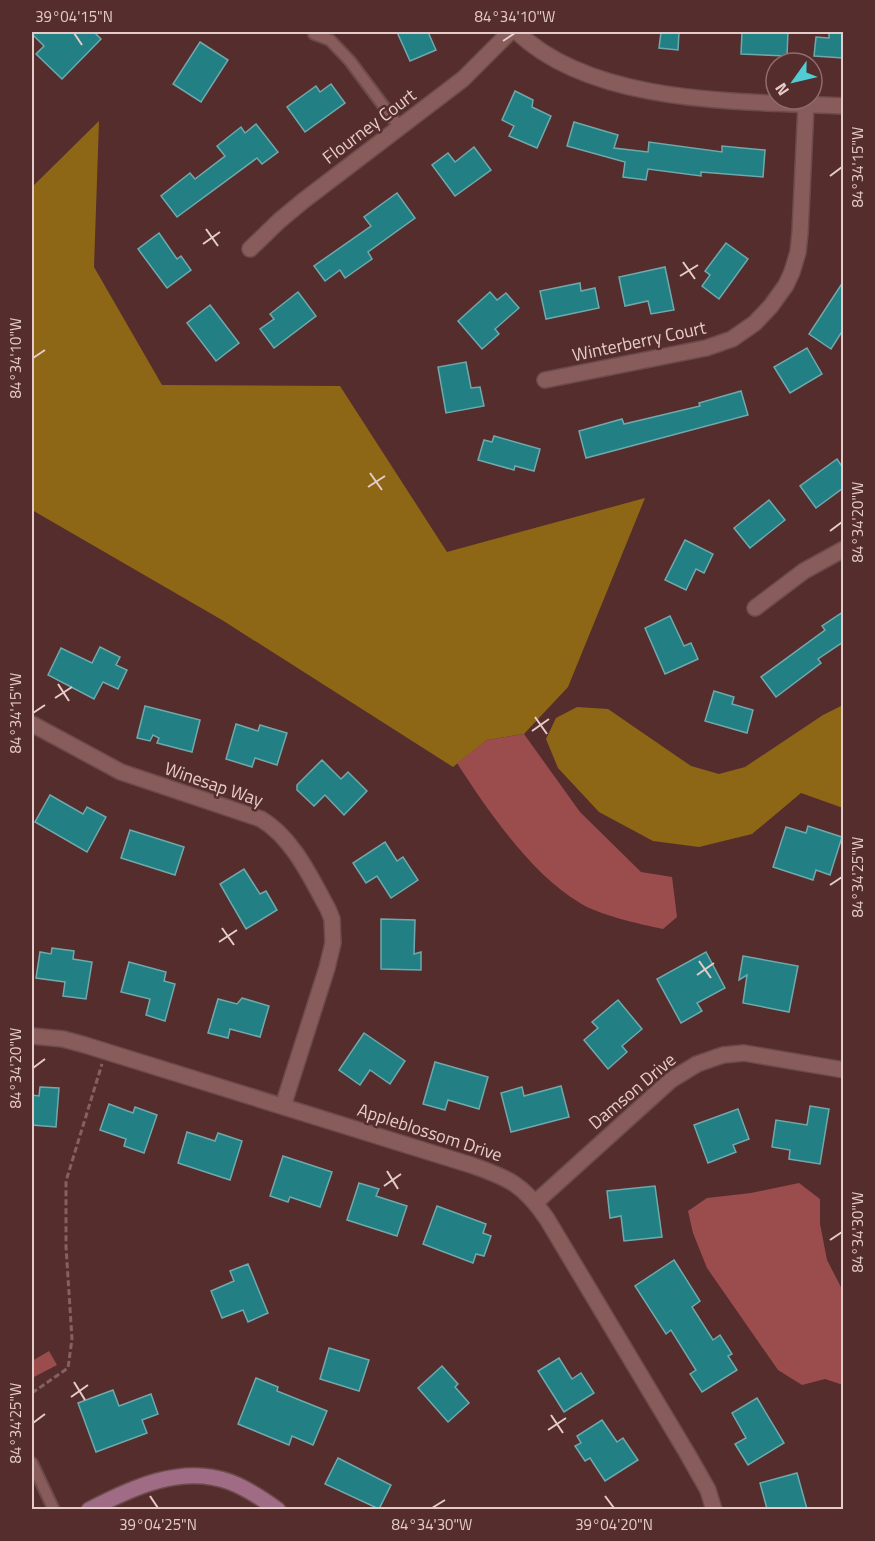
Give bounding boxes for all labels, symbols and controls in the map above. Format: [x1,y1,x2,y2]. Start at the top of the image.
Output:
text: 39°04'15"N [35,5,113,28]
text: 84°34'10"W [475,5,555,28]
north arrow [764,51,824,111]
text: N [769,78,795,101]
street label: Flourney Court [316,81,422,170]
text: 84°34'15"W [846,127,869,207]
street label: Winterberry Court [570,314,709,368]
text: 84°34'10"W [4,318,27,398]
text: 84°34'20"W [846,482,869,562]
text: 84°34'15"W [4,673,27,753]
street label: Winesap Way [161,755,267,814]
text: 84°34'25"W [846,837,869,917]
text: 84°34'20"W [4,1028,27,1108]
street label: Damson Drive [583,1046,681,1136]
street label: Appleblossom Drive [354,1096,506,1168]
text: 84°34'30"W [846,1192,869,1272]
text: 84°34'25"W [4,1383,27,1463]
text: 39°04'25"N [119,1513,197,1536]
text: 84°34'30"W [392,1513,472,1536]
text: 39°04'20"N [575,1513,653,1536]

